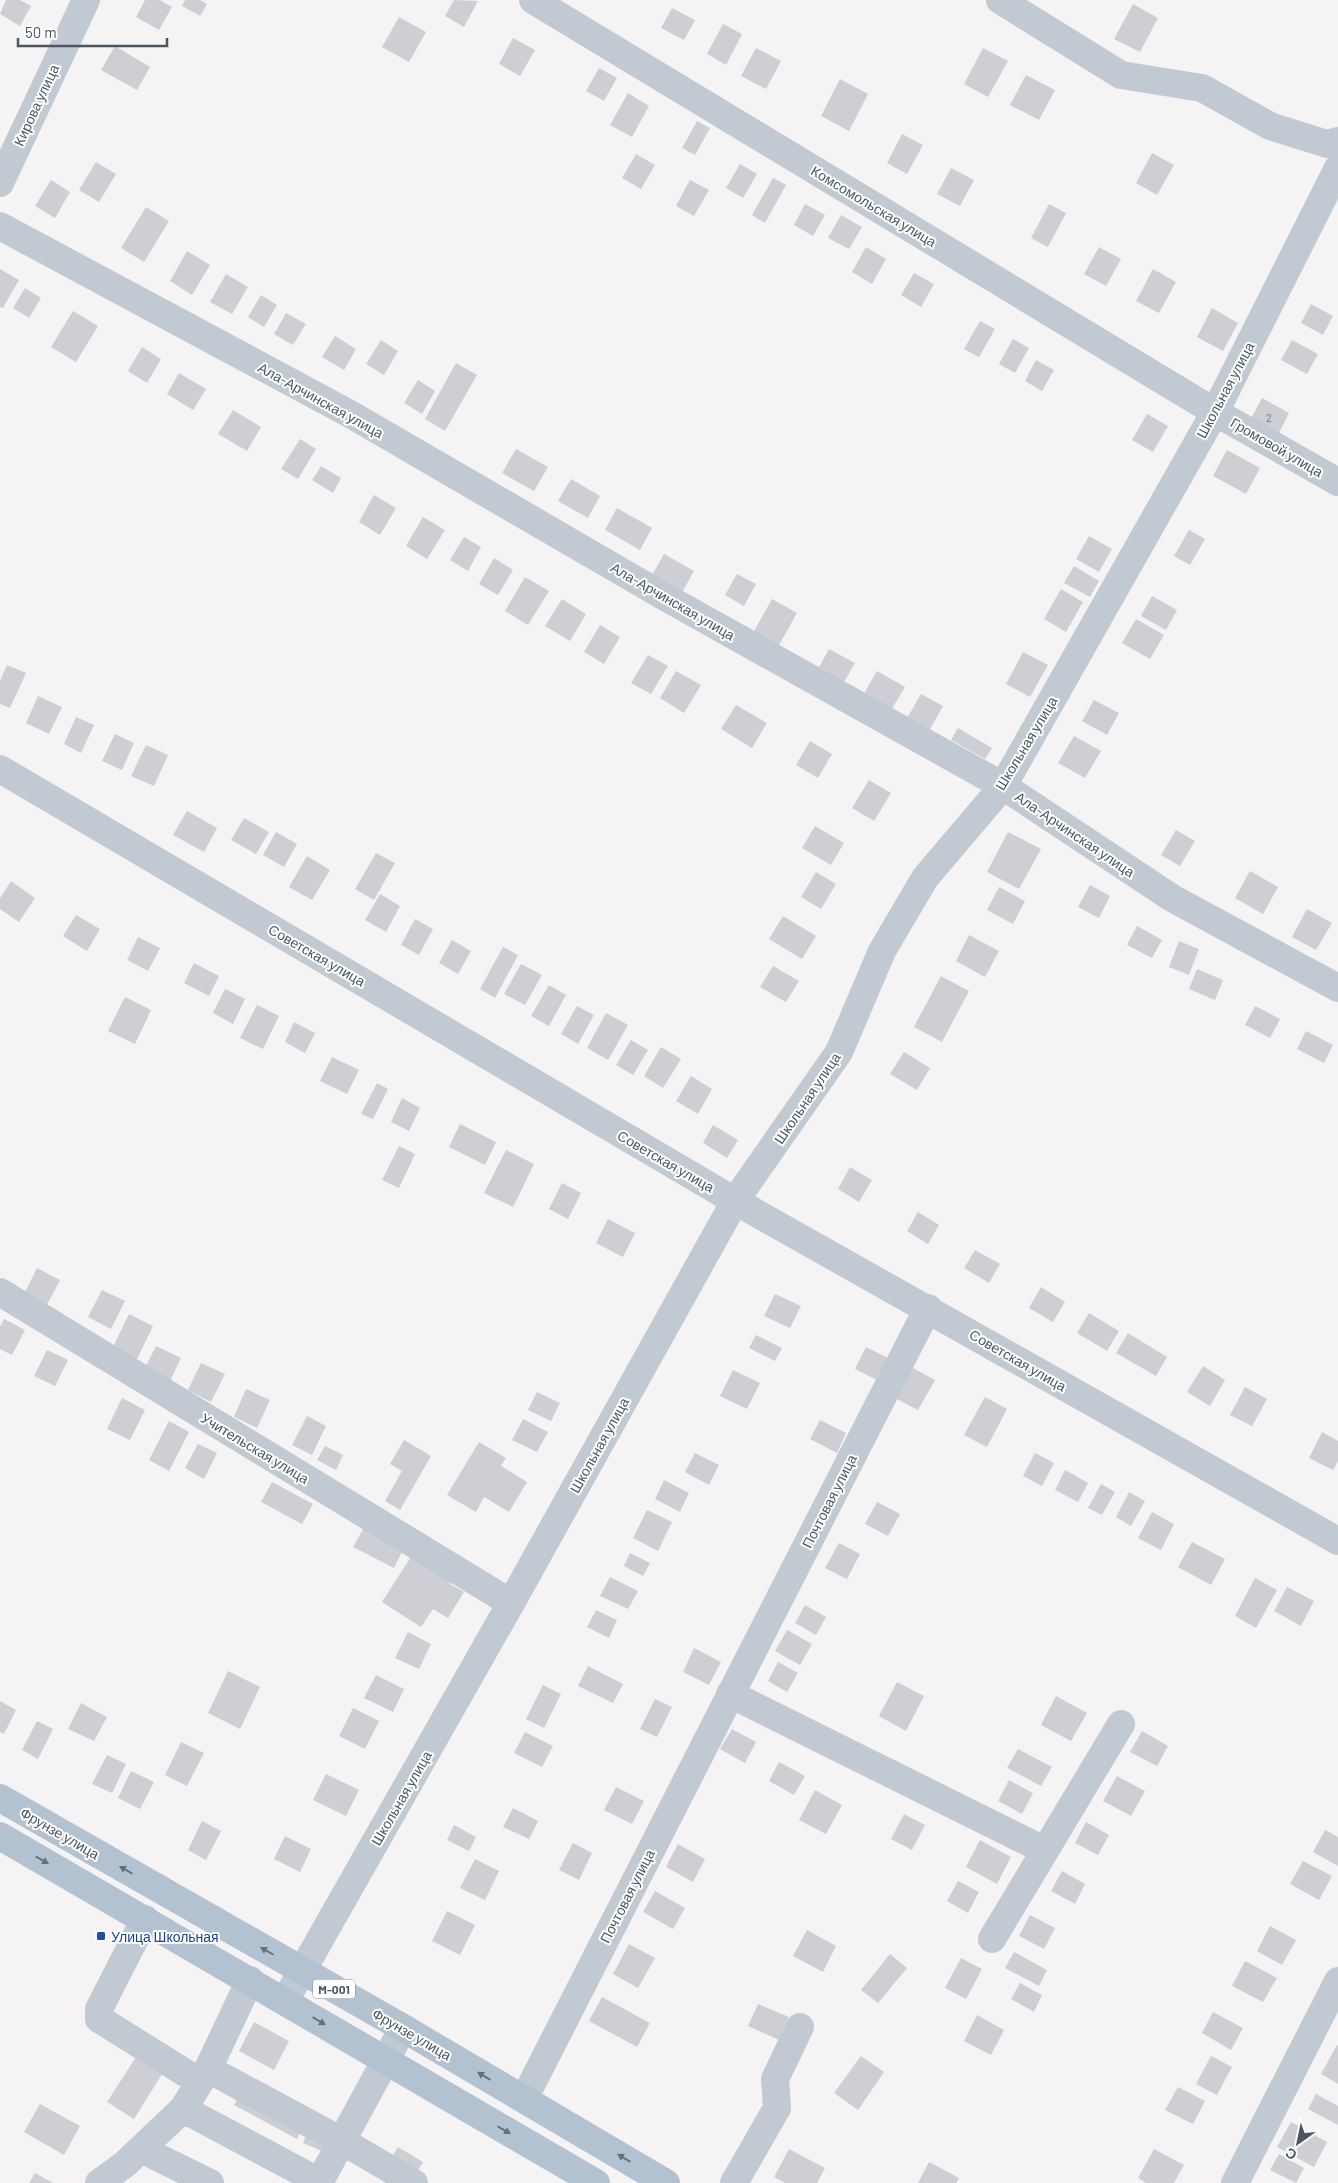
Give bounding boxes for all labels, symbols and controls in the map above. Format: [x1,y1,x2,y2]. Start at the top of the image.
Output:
scale bar [18,15,166,47]
text: 50 m [25,23,57,41]
street label: Кирова улица [10,61,62,148]
street label: Комсомольская улица [808,162,940,250]
street label: Школьная улица [1193,339,1258,441]
street label: Ала-Арчинская улица [255,358,387,442]
house number: 2 [1266,411,1272,424]
street label: Громовой улица [1228,414,1326,480]
street label: Ала-Арчинская улица [608,558,738,644]
street label: Школьная улица [991,693,1061,793]
street label: Ала-Арчинская улица [1012,788,1138,880]
street label: Советская улица [266,920,369,990]
street label: Школьная улица [770,1049,844,1147]
street label: Советская улица [615,1126,718,1196]
street label: Советская улица [967,1325,1070,1395]
street label: Школьная улица [566,1394,632,1496]
street label: Учительская улица [198,1409,312,1487]
street label: Почтовая улица [798,1451,860,1551]
street label: Школьная улица [367,1747,435,1848]
street label: Фрунзе улица [17,1804,103,1863]
street label: Почтовая улица [596,1846,658,1946]
one-way arrow [35,1856,50,1864]
one-way arrow [120,1866,133,1875]
place label: Улица Школьная [111,1928,219,1945]
marker: Улица Школьная [95,1930,107,1942]
one-way arrow [260,1947,274,1956]
road number: M-001 [313,1980,355,1998]
street label: Фрунзе улица [369,2005,455,2064]
one-way arrow [311,2017,326,2025]
one-way arrow [477,2071,490,2080]
north arrow [1273,2118,1323,2168]
one-way arrow [498,2125,511,2134]
text: С [1282,2144,1300,2164]
one-way arrow [617,2154,630,2163]

